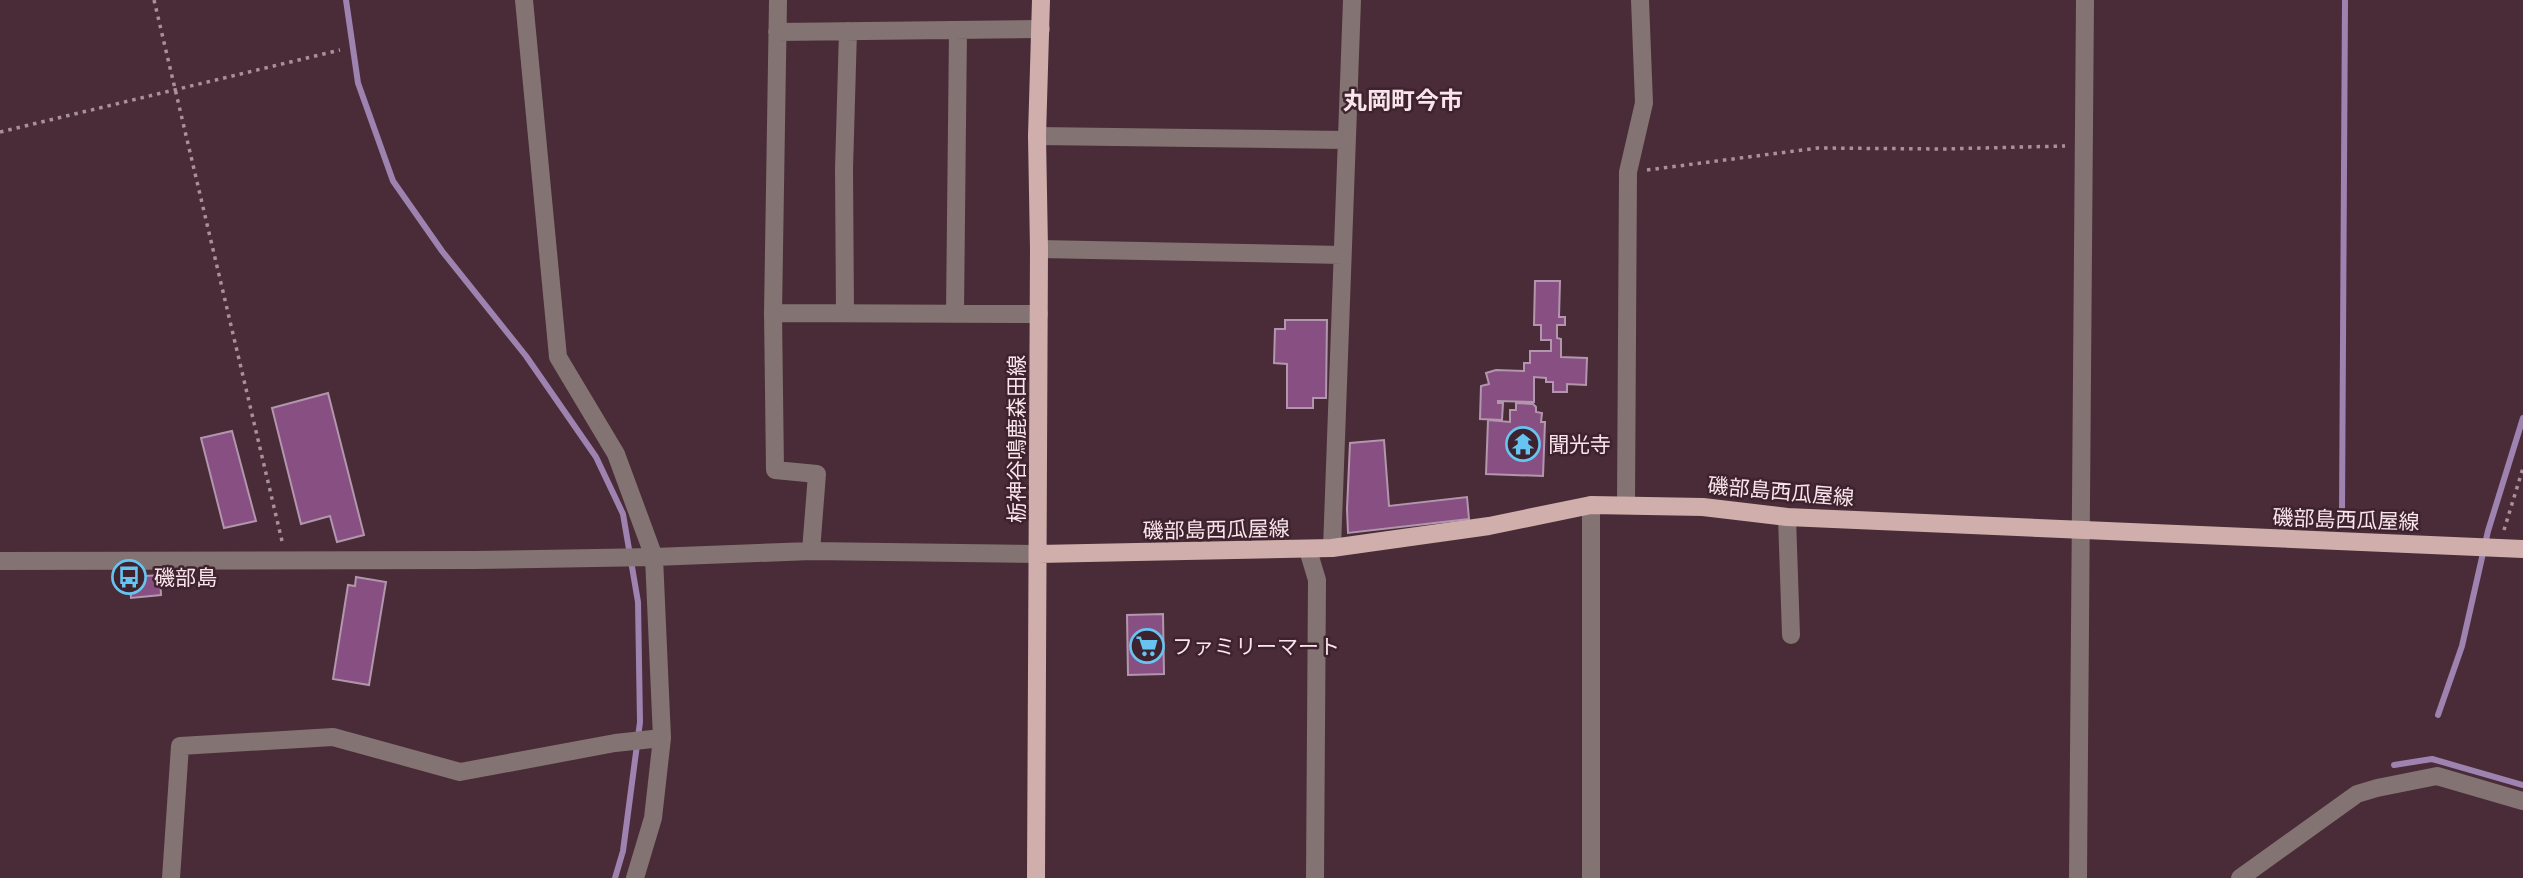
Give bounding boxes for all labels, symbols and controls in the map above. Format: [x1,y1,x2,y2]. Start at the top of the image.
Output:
district label: 丸岡町今市 [1343,84,1463,116]
street label: 栃神谷鳴鹿森田線 [1002,355,1030,523]
temple icon: 聞光寺 [1504,425,1542,463]
place label: 聞光寺 [1548,430,1611,458]
street label: 磯部島西瓜屋線 [1707,471,1855,511]
street label: 磯部島西瓜屋線 [2272,502,2420,536]
street label: 磯部島西瓜屋線 [1142,514,1290,544]
bus stop icon: 磯部島 [110,558,148,596]
place label: 磯部島 [154,563,217,591]
supermarket icon: ファミリーマート [1128,627,1166,665]
place label: ファミリーマート [1172,632,1340,660]

